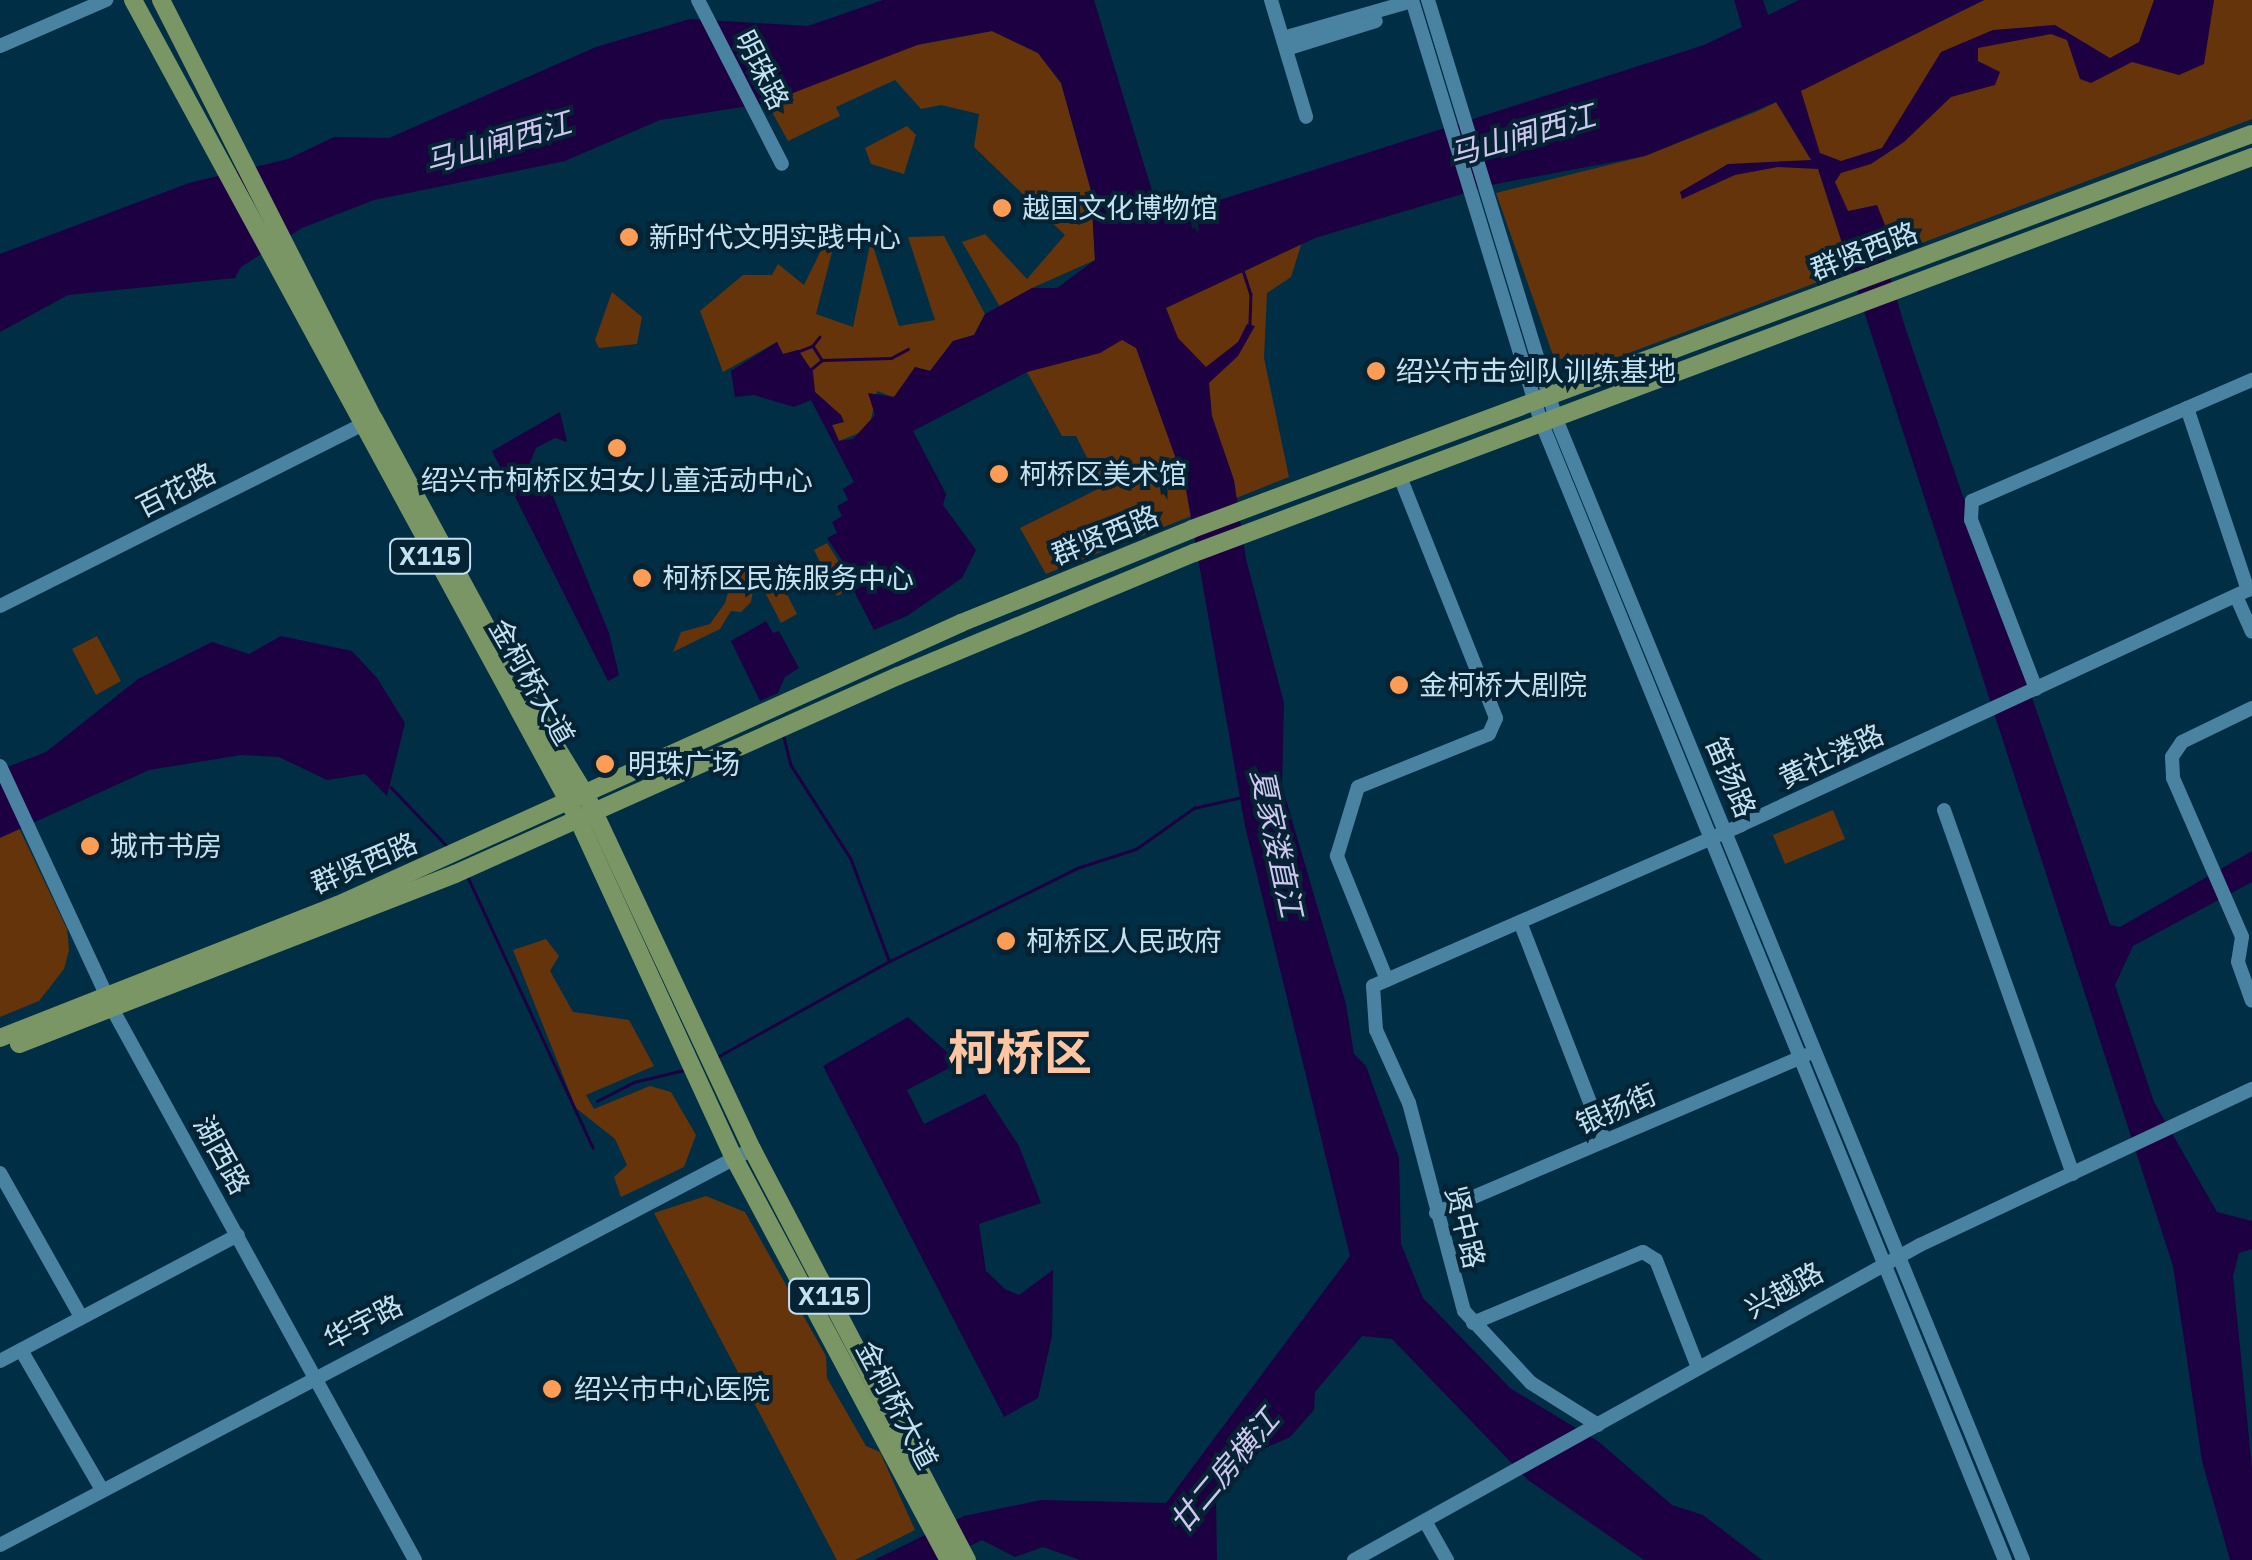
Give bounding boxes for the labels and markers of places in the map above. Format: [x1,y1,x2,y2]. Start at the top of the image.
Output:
place label: 越国文化博物馆 [1022,191,1218,225]
marker: 越国文化博物馆 [991,197,1013,219]
place label: 新时代文明实践中心 [649,220,901,254]
marker: 新时代文明实践中心 [618,226,640,248]
place label: 绍兴市击剑队训练基地 [1396,354,1676,388]
marker: 绍兴市击剑队训练基地 [1365,360,1387,382]
marker: 绍兴市柯桥区妇女儿童活动中心 [606,437,628,459]
place label: 柯桥区美术馆 [1019,457,1187,491]
place label: 绍兴市柯桥区妇女儿童活动中心 [421,463,813,497]
marker: 柯桥区美术馆 [988,463,1010,485]
place label: 柯桥区民族服务中心 [662,561,914,595]
marker: 柯桥区民族服务中心 [631,567,653,589]
place label: 金柯桥大剧院 [1419,668,1587,702]
marker: 金柯桥大剧院 [1388,674,1410,696]
place label: 明珠广场 [628,747,740,781]
marker: 明珠广场 [592,751,618,777]
place label: 城市书房 [110,829,222,863]
marker: 城市书房 [79,835,101,857]
place label: 柯桥区人民政府 [1026,924,1222,958]
marker: 柯桥区人民政府 [995,930,1017,952]
place label: 绍兴市中心医院 [574,1372,770,1406]
marker: 绍兴市中心医院 [539,1376,565,1402]

